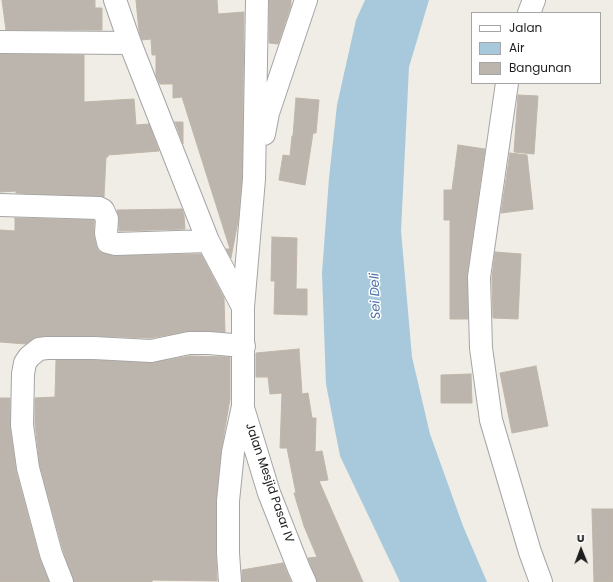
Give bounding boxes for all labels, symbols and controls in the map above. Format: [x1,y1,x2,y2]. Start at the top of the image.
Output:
legend [471,12,601,84]
text: Jalan [509,19,542,36]
text: Air [509,39,525,56]
text: Bangunan [509,59,571,76]
water label: Sei Deli [367,273,385,319]
street label: Jalan Mesjid Pasar IV [242,421,296,545]
north arrow [561,530,601,570]
text: U [577,530,585,546]

